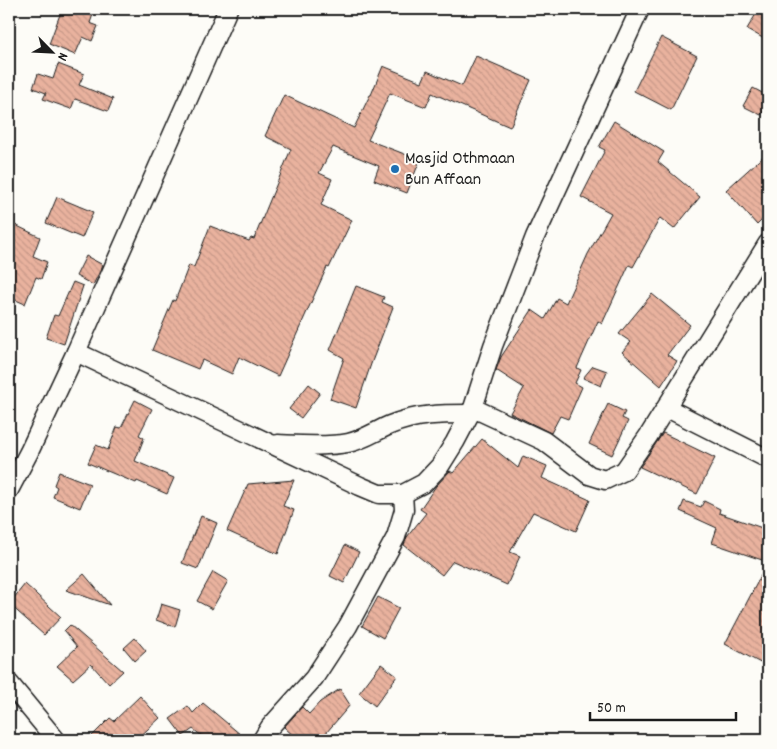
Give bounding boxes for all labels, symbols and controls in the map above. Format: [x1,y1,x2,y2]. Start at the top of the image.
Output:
north arrow [28,28,78,78]
text: N [51,49,73,64]
place label: Masjid Othmaan Bun Affaan [405,147,515,193]
marker: Masjid Othmaan Bun Affaan [389,163,401,175]
scale bar [590,689,736,721]
text: 50 m [597,698,626,720]

